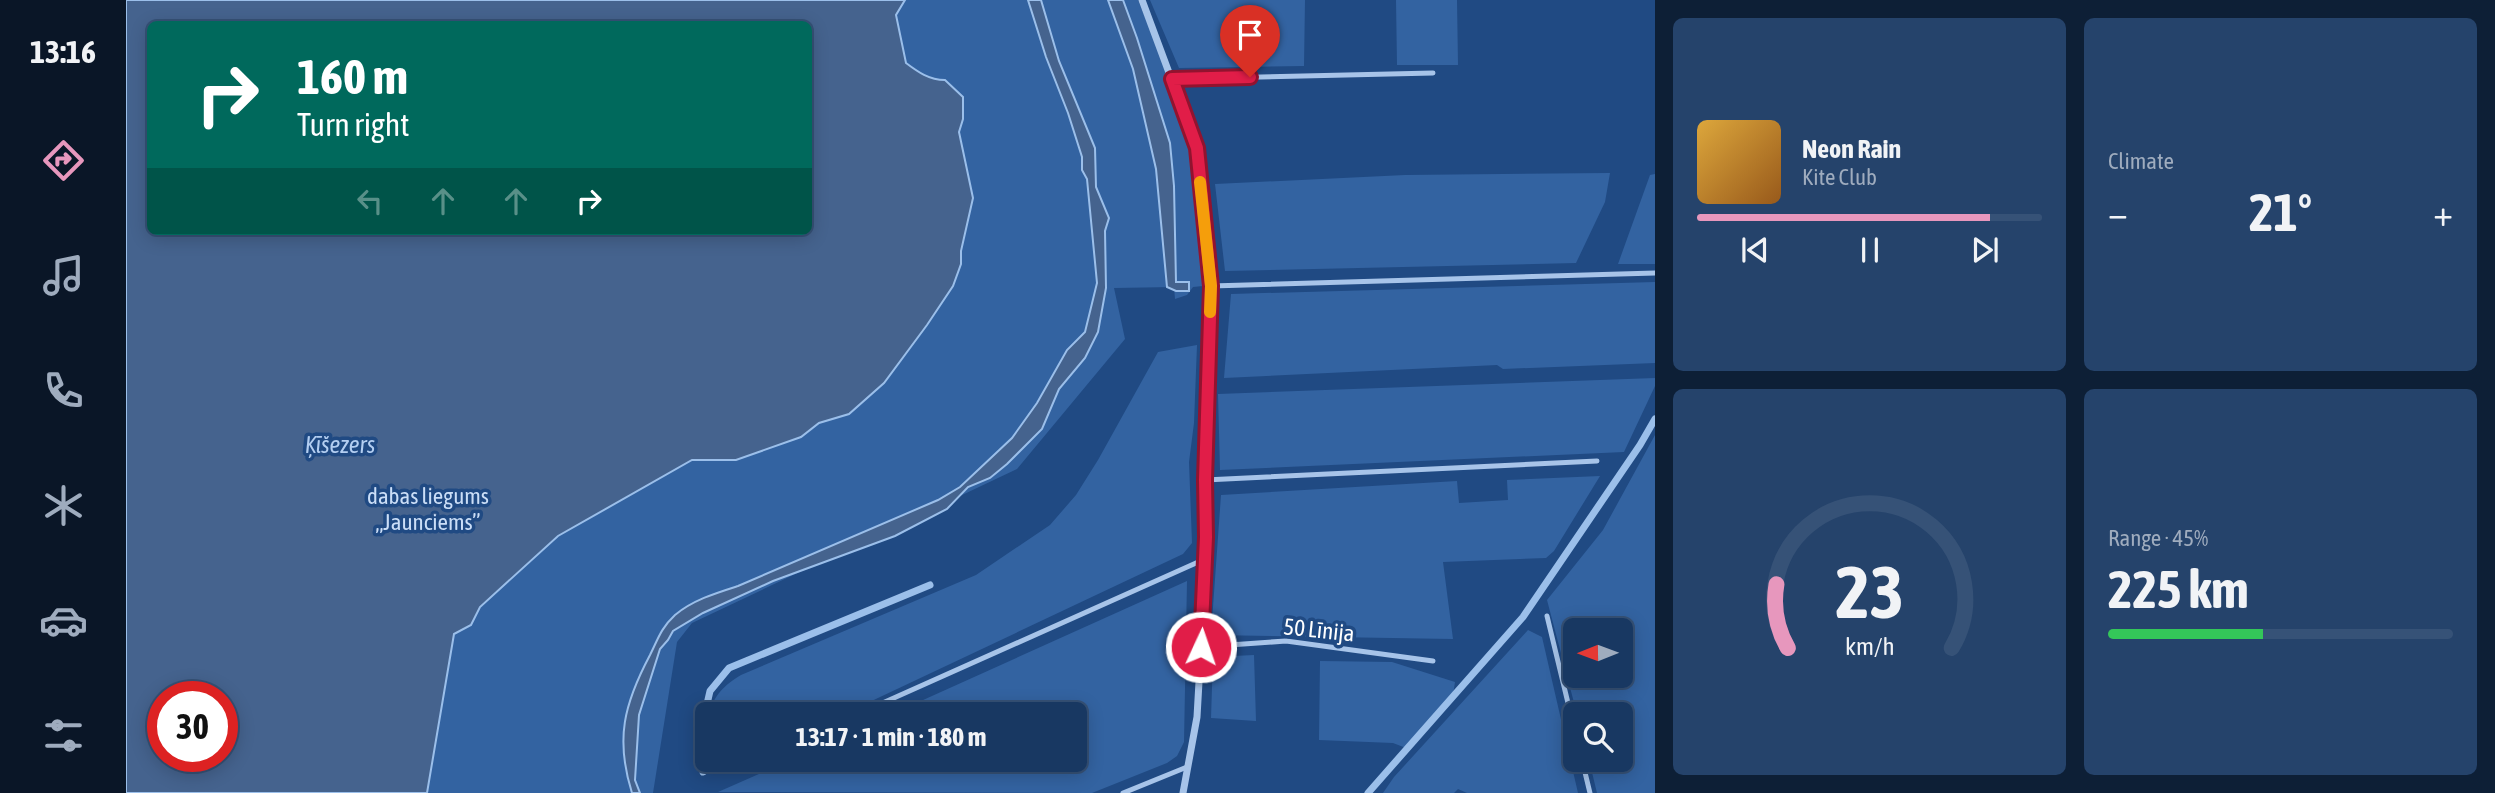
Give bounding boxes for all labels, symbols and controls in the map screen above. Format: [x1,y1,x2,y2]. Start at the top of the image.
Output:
pin [1220,5,1280,77]
icon: arrive [1231,16,1269,54]
text: 13:16 [30,33,96,70]
text: 160 m [297,48,408,104]
icon: right [182,49,273,140]
text: Turn right [297,106,410,143]
text: Neon Rain [1802,134,1901,164]
icon: directions [39,136,88,185]
text: Climate [2108,148,2174,174]
text: Kite Club [1802,164,1877,190]
icon: left [351,182,389,220]
icon: ahead [424,182,462,220]
icon: ahead [497,182,535,220]
icon: right [570,182,608,220]
text: 21° [2249,182,2312,242]
text: − [2108,191,2128,234]
text: + [2433,191,2453,234]
icon: previous [1736,231,1774,269]
icon: pause [1851,231,1889,269]
icon: next [1966,231,2004,269]
icon: music [39,251,88,300]
icon: phone [39,366,88,415]
water label: Ķīšezers [305,431,375,458]
icon: climate [39,481,88,530]
park label: dabas liegums „Jaunciems” [367,483,489,535]
text: Range · 45% [2108,525,2208,551]
text: 23 [1835,550,1904,633]
text: 225 km [2108,559,2249,619]
icon: car [39,596,88,645]
position arrow [1164,610,1238,684]
street label: 50 Līnija [1282,613,1356,647]
north arrow [1563,618,1633,688]
map controls [1563,618,1633,772]
text: km/h [1845,632,1894,660]
speed limit sign: 30 [147,681,238,772]
button: search [1563,702,1633,772]
icon: filters [39,711,88,760]
text: 13:17 · 1 min · 180 m [796,722,986,752]

